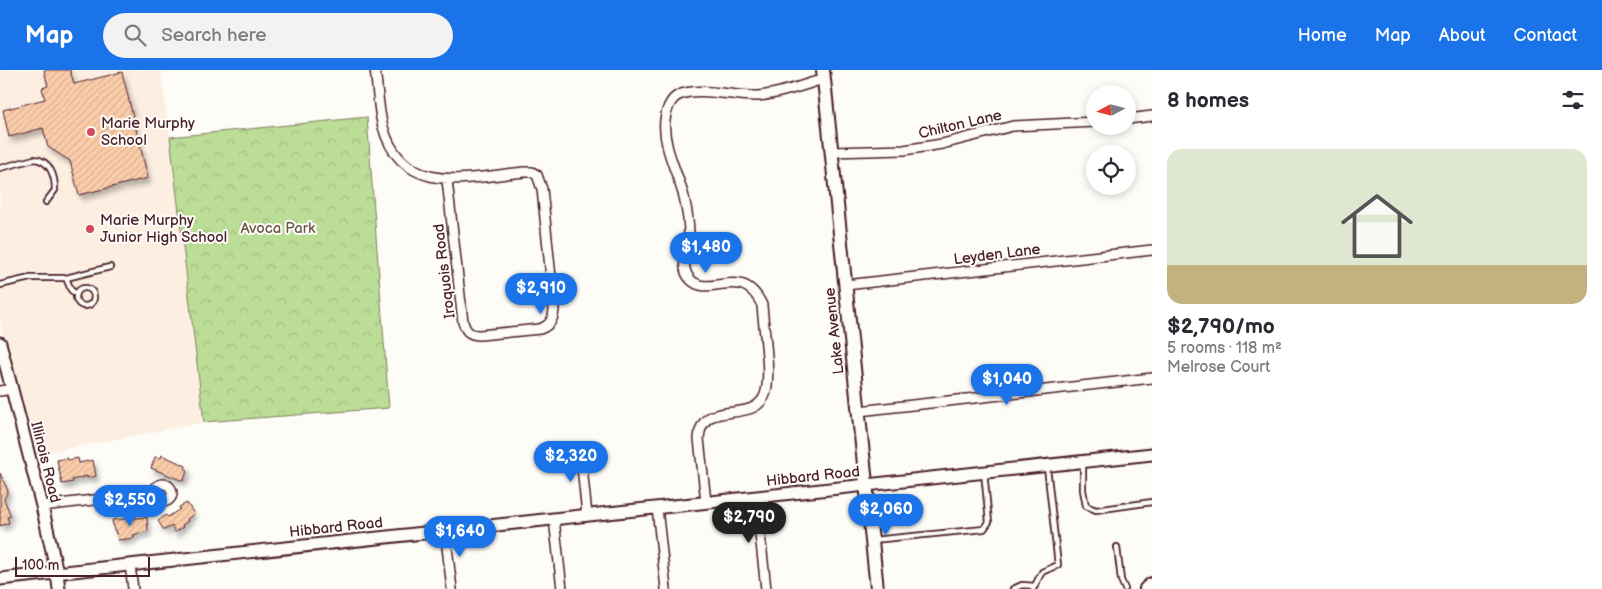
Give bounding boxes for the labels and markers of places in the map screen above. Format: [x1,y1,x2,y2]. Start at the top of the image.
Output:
place label: Marie Murphy School [101,114,195,150]
marker: Marie Murphy School [85,126,97,138]
place label: Marie Murphy Junior High School [100,211,227,247]
marker: Marie Murphy Junior High School [84,223,96,235]
pin: $1,480 [665,232,747,274]
pin: $2,910 [500,272,582,315]
pin: $1,040 [966,364,1048,406]
pin: $2,320 [530,440,612,483]
pin: $2,550 [89,484,171,527]
pin: $2,060 [845,494,927,536]
pin: $2,790 [708,502,790,544]
pin: $1,640 [419,516,501,558]

